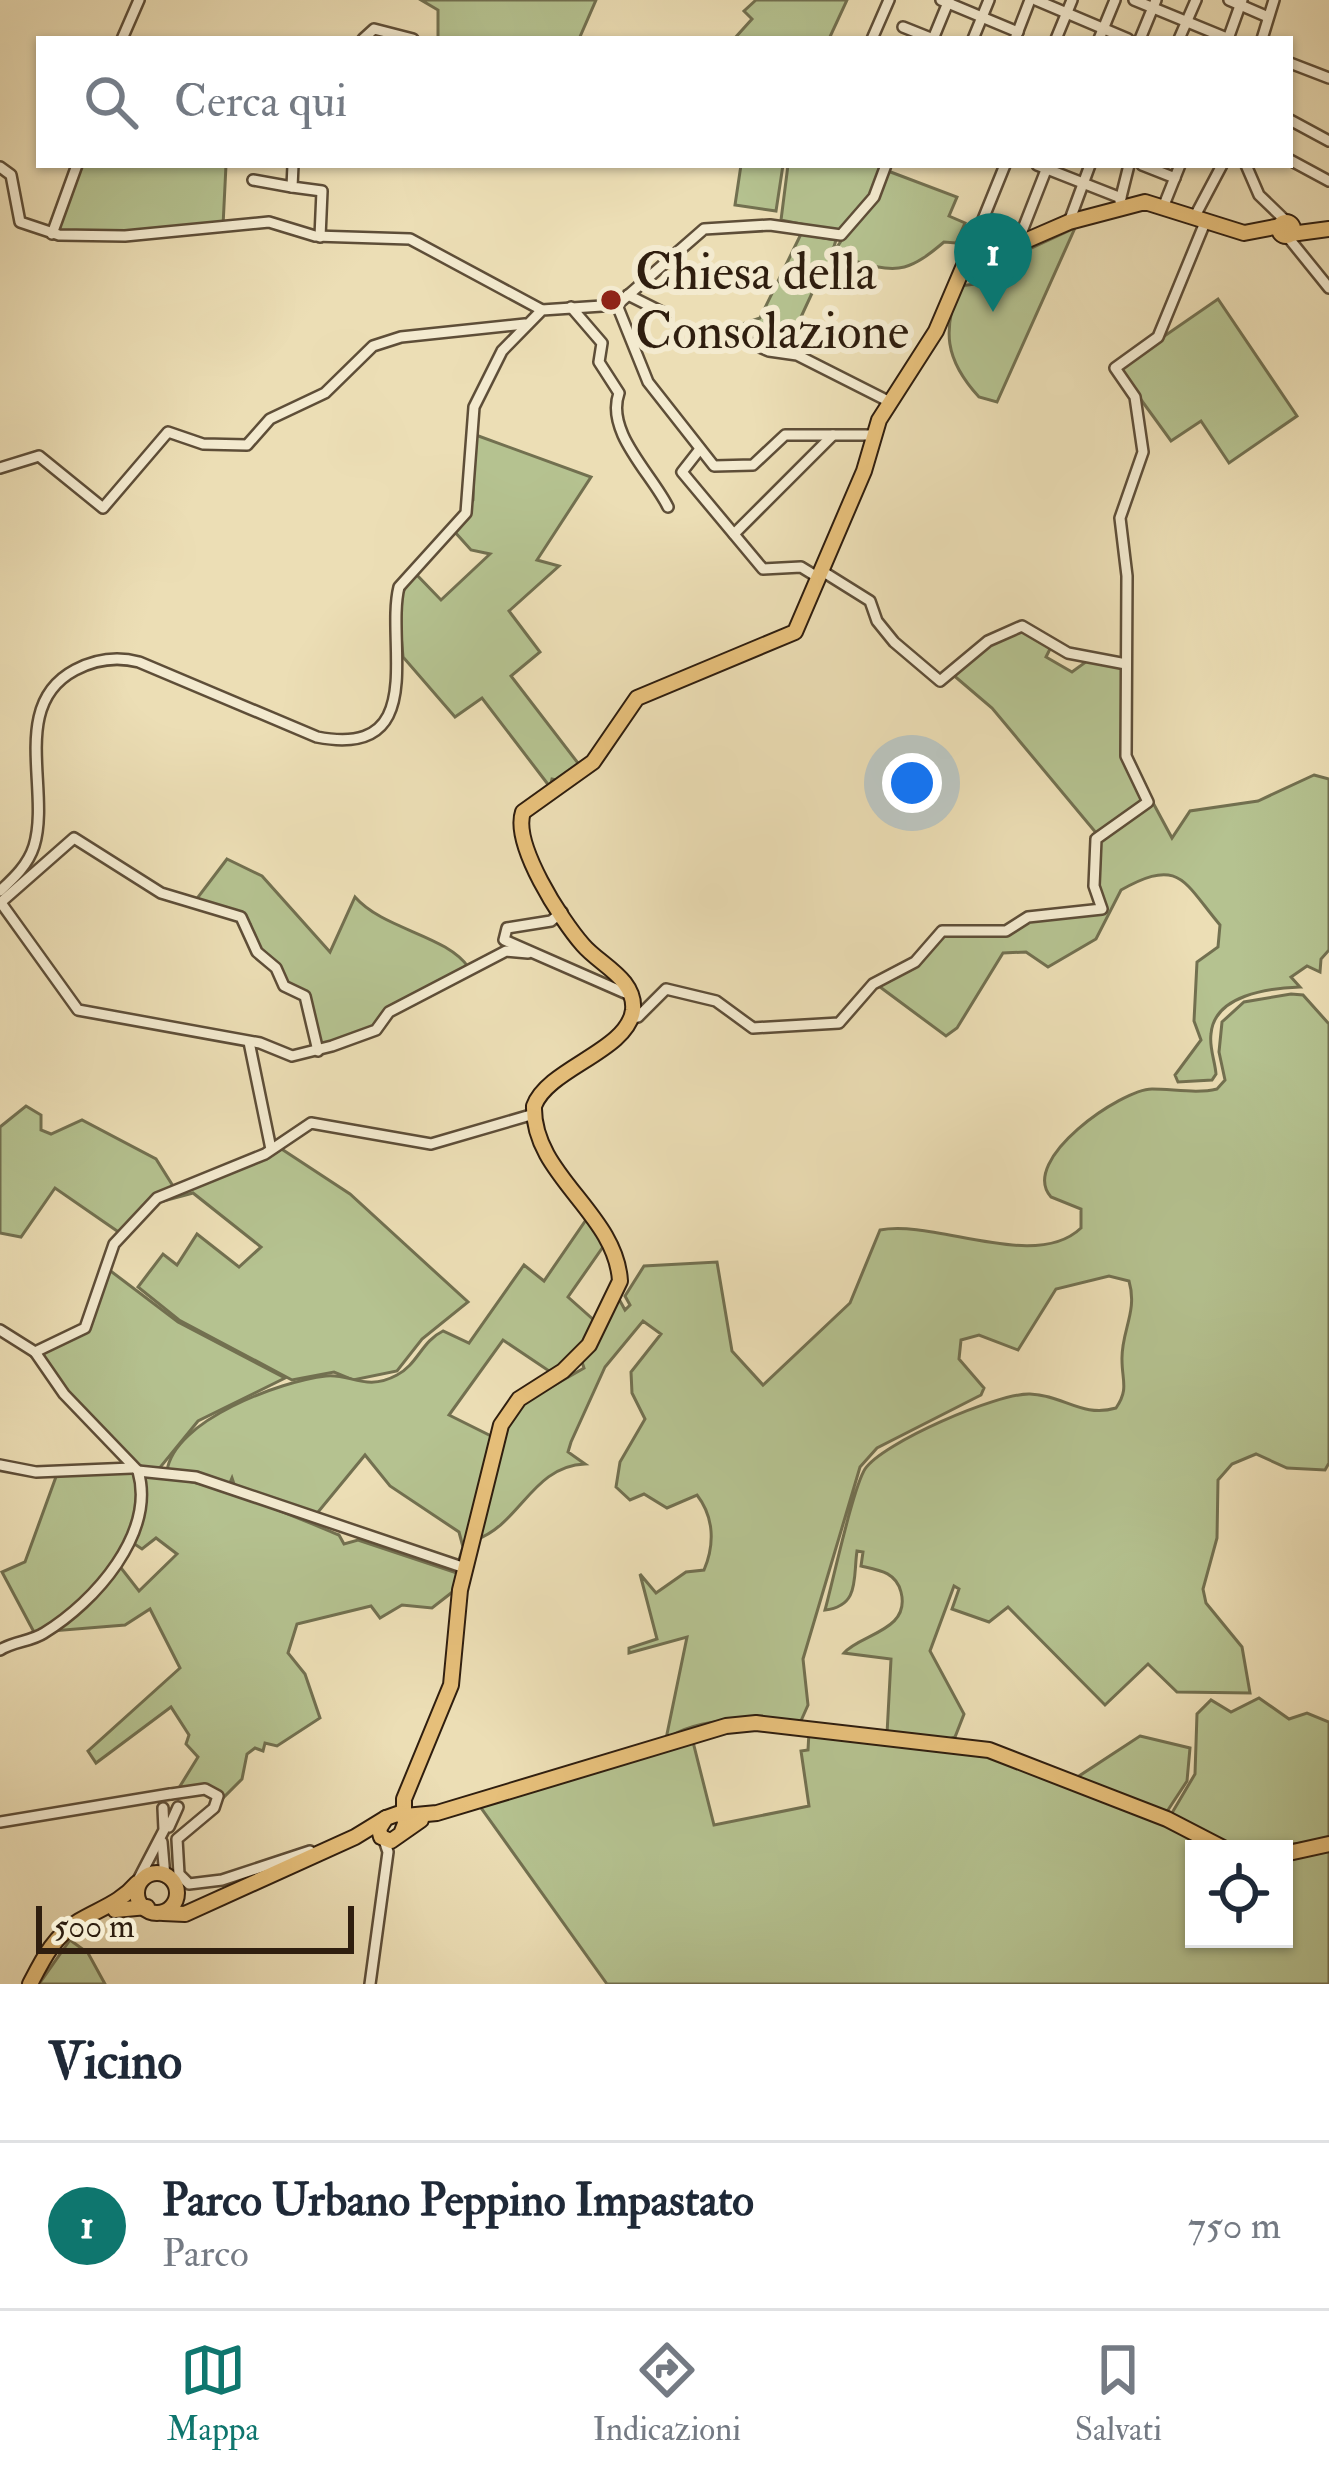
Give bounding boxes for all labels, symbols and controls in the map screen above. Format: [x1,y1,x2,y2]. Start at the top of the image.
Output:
search box [36,36,1293,168]
icon: search [78,69,144,135]
text: Cerca qui [174,74,347,130]
pin: 1 [954,213,1032,312]
place label: Chiesa della Consolazione [635,241,909,364]
marker: Chiesa della Consolazione [598,287,624,313]
your location [882,753,942,813]
map controls [1185,1840,1293,1948]
button: locate [1185,1840,1293,1948]
scale bar [36,1900,354,1953]
text: 500 m [54,1906,135,1947]
text: Vicino [48,2030,182,2094]
text: Parco Urbano Peppino Impastato [162,2173,754,2229]
text: 1 [80,2201,94,2250]
text: 750 m [1188,2201,1281,2250]
text: Parco [162,2229,249,2278]
tab: Mappa [167,2337,259,2450]
tab: Indicazioni [593,2337,741,2450]
tab: Salvati [1075,2337,1162,2450]

